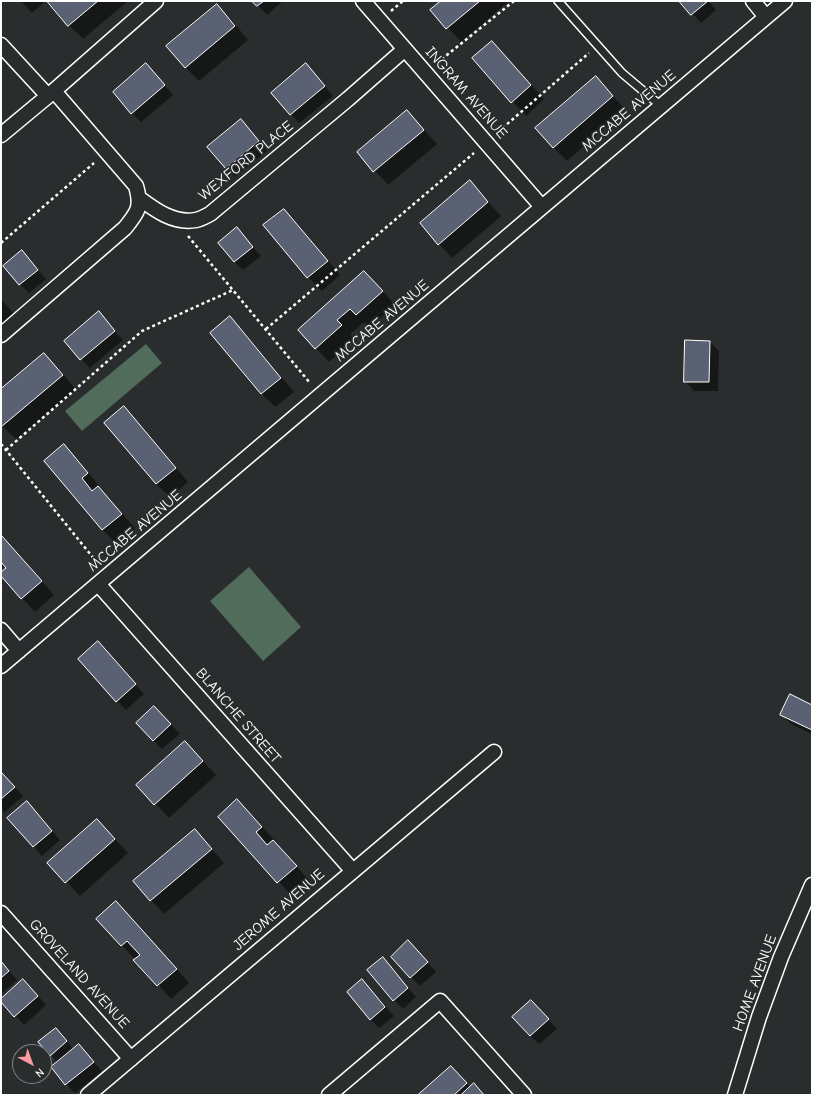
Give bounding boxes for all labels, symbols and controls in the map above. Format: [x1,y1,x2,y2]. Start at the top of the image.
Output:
street label: INGRAM AVENUE [421,43,511,143]
street label: MCCABE AVENUE [578,66,680,156]
street label: WEXFORD PLACE [195,117,297,205]
street label: MCCABE AVENUE [331,276,433,366]
street label: MCCABE AVENUE [84,486,186,576]
street label: BLANCHE STREET [192,665,284,767]
street label: JEROME AVENUE [230,865,328,955]
street label: GROVELAND AVENUE [25,916,133,1032]
street label: HOME AVENUE [729,932,781,1034]
north arrow [12,1044,52,1084]
text: N [33,1065,47,1080]

